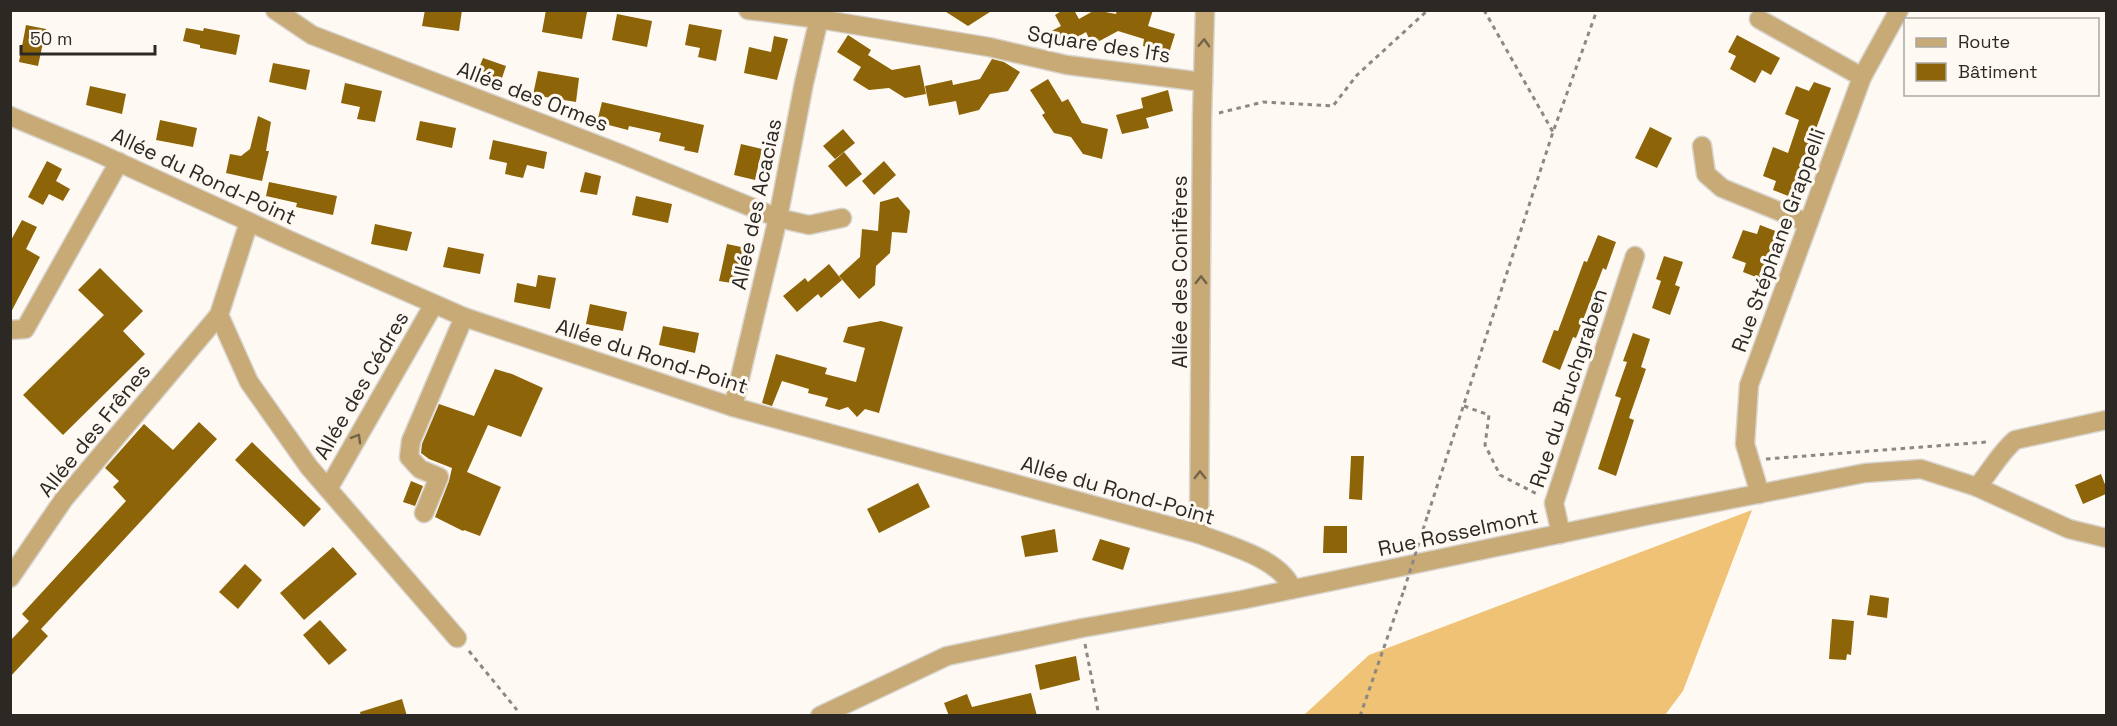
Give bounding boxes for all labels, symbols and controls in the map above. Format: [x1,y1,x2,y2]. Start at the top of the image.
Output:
scale bar [21,18,154,56]
legend [1904,18,2099,96]
street label: Square des Ifs [1026,19,1172,69]
text: 50 m [30,27,72,50]
text: Route [1958,30,2010,53]
one-way arrow [1198,39,1210,48]
street label: Allée des Ormes [454,55,612,137]
text: Bâtiment [1958,60,2038,83]
street label: Allée des Acacias [725,116,787,292]
street label: Allée du Rond-Point [107,121,301,231]
street label: Rue Stéphane Grappelli [1725,124,1831,356]
street label: Allée des Conifères [1166,176,1193,368]
one-way arrow [1195,276,1207,285]
street label: Rue du Bruchgraben [1523,285,1613,491]
street label: Allée des Cédres [308,306,414,464]
street label: Allée du Rond-Point [553,312,751,400]
street label: Allée des Frênes [32,358,156,502]
one-way arrow [350,434,361,444]
street label: Allée du Rond-Point [1018,449,1218,531]
one-way arrow [1194,471,1206,480]
street label: Rue Rosselmont [1375,502,1541,562]

